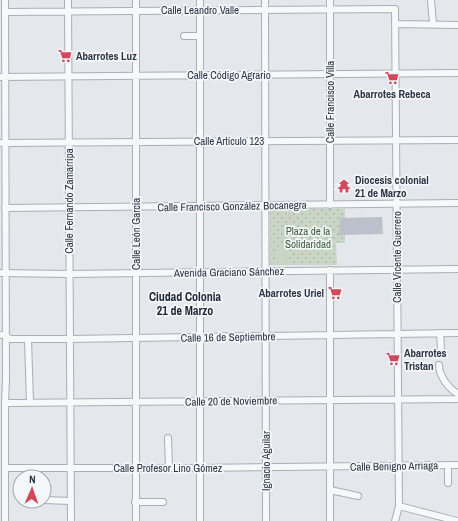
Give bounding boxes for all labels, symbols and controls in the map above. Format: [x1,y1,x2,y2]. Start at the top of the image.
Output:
street label: Calle Leandro Valle [161,3,239,17]
supermarket icon: Abarrotes Luz [57,48,73,64]
place label: Abarrotes Luz [76,49,137,63]
street label: Calle Francisco Villa [323,61,337,143]
street label: Calle Código Agrario [187,68,271,82]
supermarket icon: Abarrotes Rebeca [384,70,400,86]
place label: Abarrotes Rebeca [353,87,431,101]
street label: Calle Artículo 123 [194,134,264,148]
street label: Calle Fernando Zamarripa [62,148,76,254]
place label: Diocesis colonial 21 de Marzo [355,173,429,200]
temple icon: Diocesis colonial 21 de Marzo [336,178,352,194]
street label: Calle León García [129,198,143,270]
street label: Calle Francisco González Bocanegra [157,198,307,214]
street label: Calle Vicente Guerrero [390,211,404,303]
park label: Plaza de la Solidaridad [285,224,331,251]
street label: Avenida Graciano Sánchez [173,264,285,280]
supermarket icon: Abarrotes Uriel [327,285,343,301]
place label: Abarrotes Uriel [259,286,324,300]
district label: Ciudad Colonia 21 de Marzo [149,289,222,319]
street label: Calle 16 de Septiembre [181,329,275,345]
place label: Abarrotes Tristan [404,346,447,373]
supermarket icon: Abarrotes Tristan [385,351,401,367]
street label: Calle 20 de Noviembre [185,393,277,409]
street label: Ignacio Aguilar [259,431,273,491]
street label: Calle Benigno Arriaga [350,458,438,474]
street label: Calle Profesor Lino Gómez [114,461,223,475]
north arrow [12,469,52,509]
text: N [29,472,36,486]

